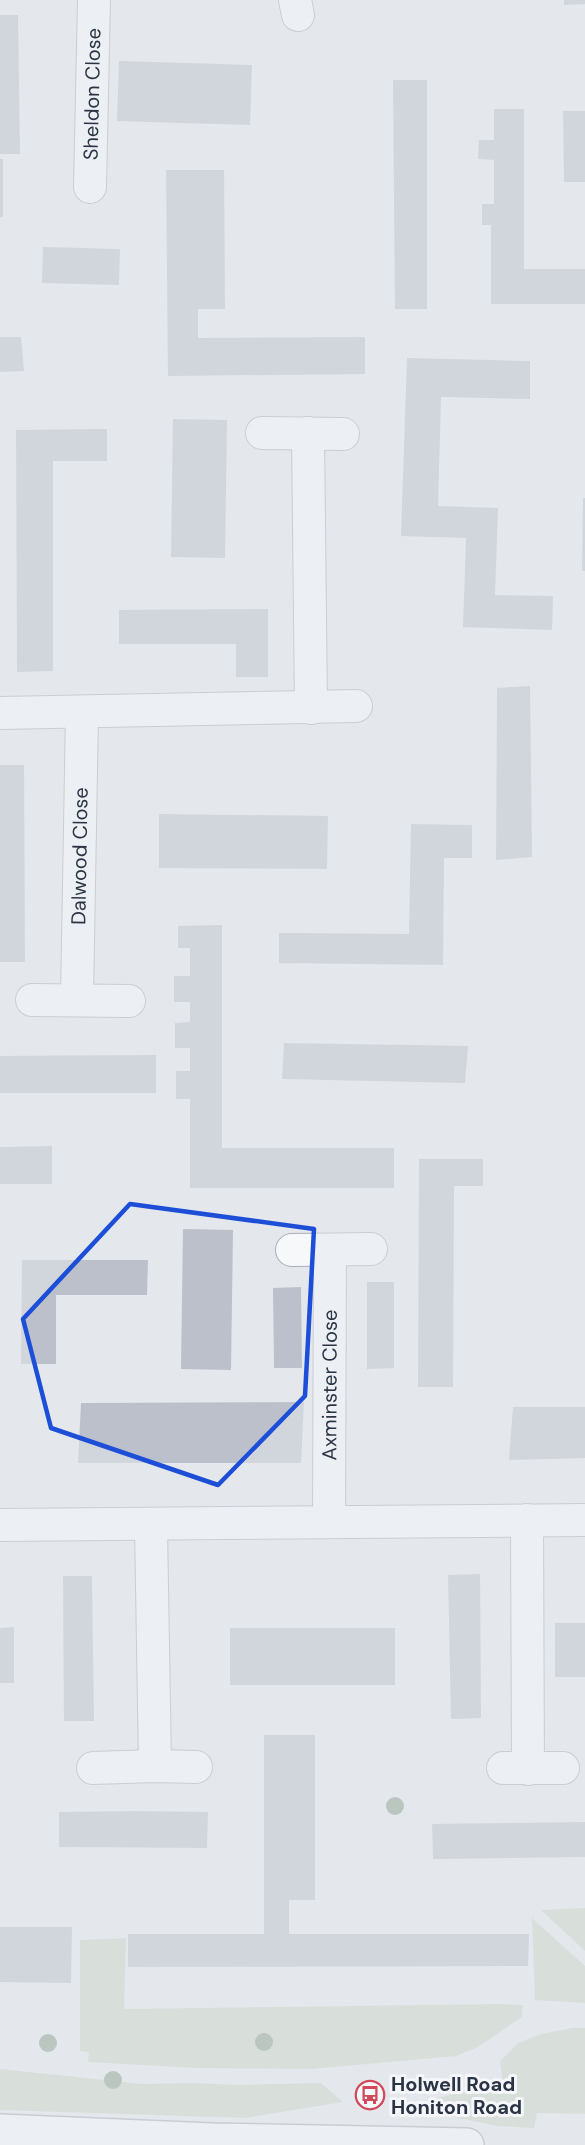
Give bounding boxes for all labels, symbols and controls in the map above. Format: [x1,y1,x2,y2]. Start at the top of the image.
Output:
street label: Sheldon Close [78,28,106,160]
street label: Dalwood Close [65,787,94,925]
street label: Axminster Close [316,1310,343,1460]
place label: Holwell Road Honiton Road [391,2071,522,2120]
bus stop icon: Holwell Road Honiton Road [354,2079,386,2111]

